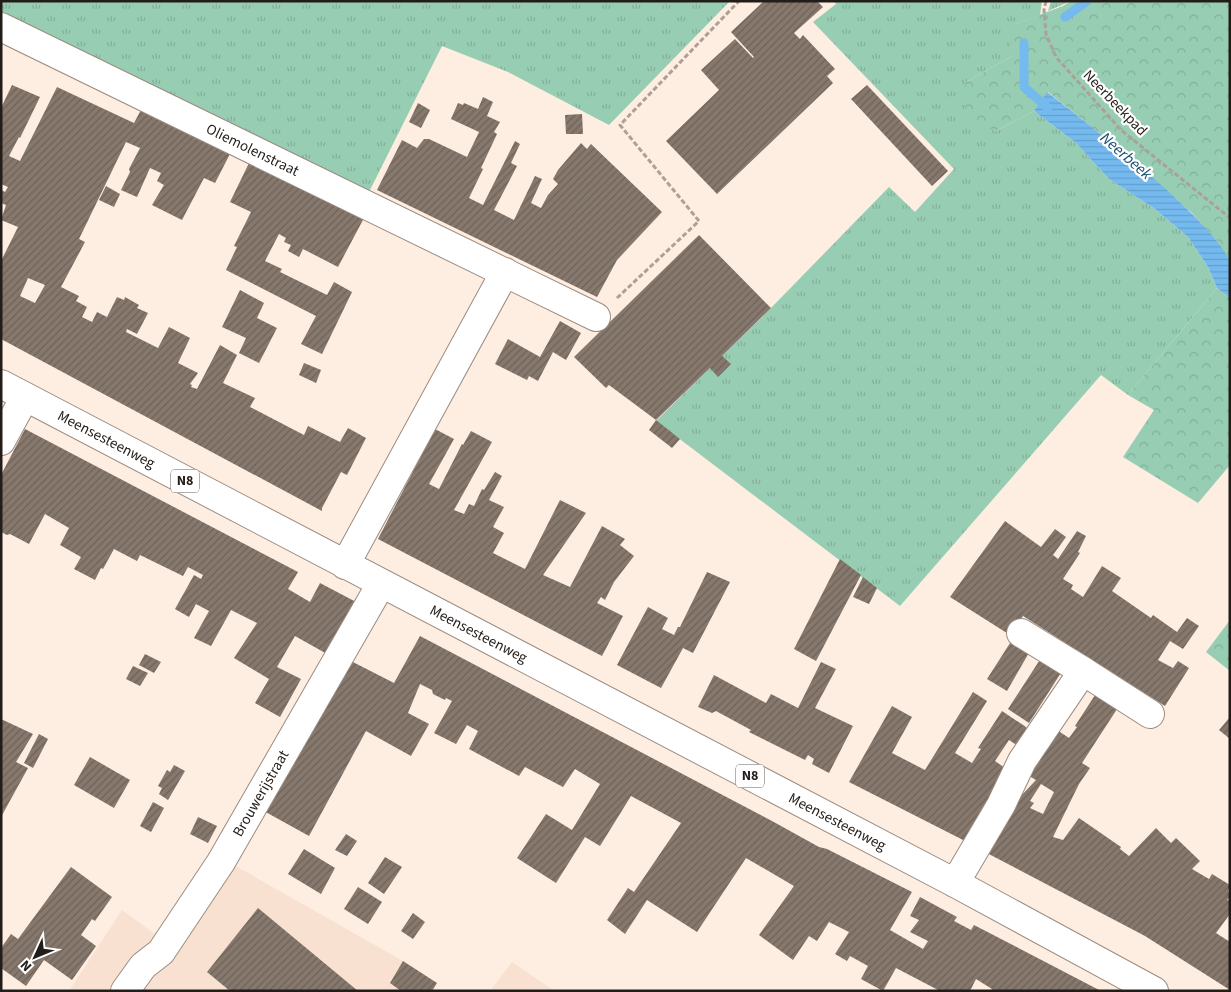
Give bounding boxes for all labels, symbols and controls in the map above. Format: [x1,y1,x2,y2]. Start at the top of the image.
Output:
street label: Neerbeekpad [1078,65,1152,141]
street label: Oliemolenstraat [203,118,303,181]
water label: Neerbeek [1095,127,1157,185]
street label: Meensesteenweg [54,405,159,474]
road number: N8 [171,470,199,492]
street label: Meensesteenweg [426,600,531,668]
street label: Brouwerijstraat [227,746,294,841]
road number: N8 [736,764,764,788]
street label: Meensesteenweg [785,787,890,856]
north arrow [10,932,60,982]
text: N [16,955,37,976]

